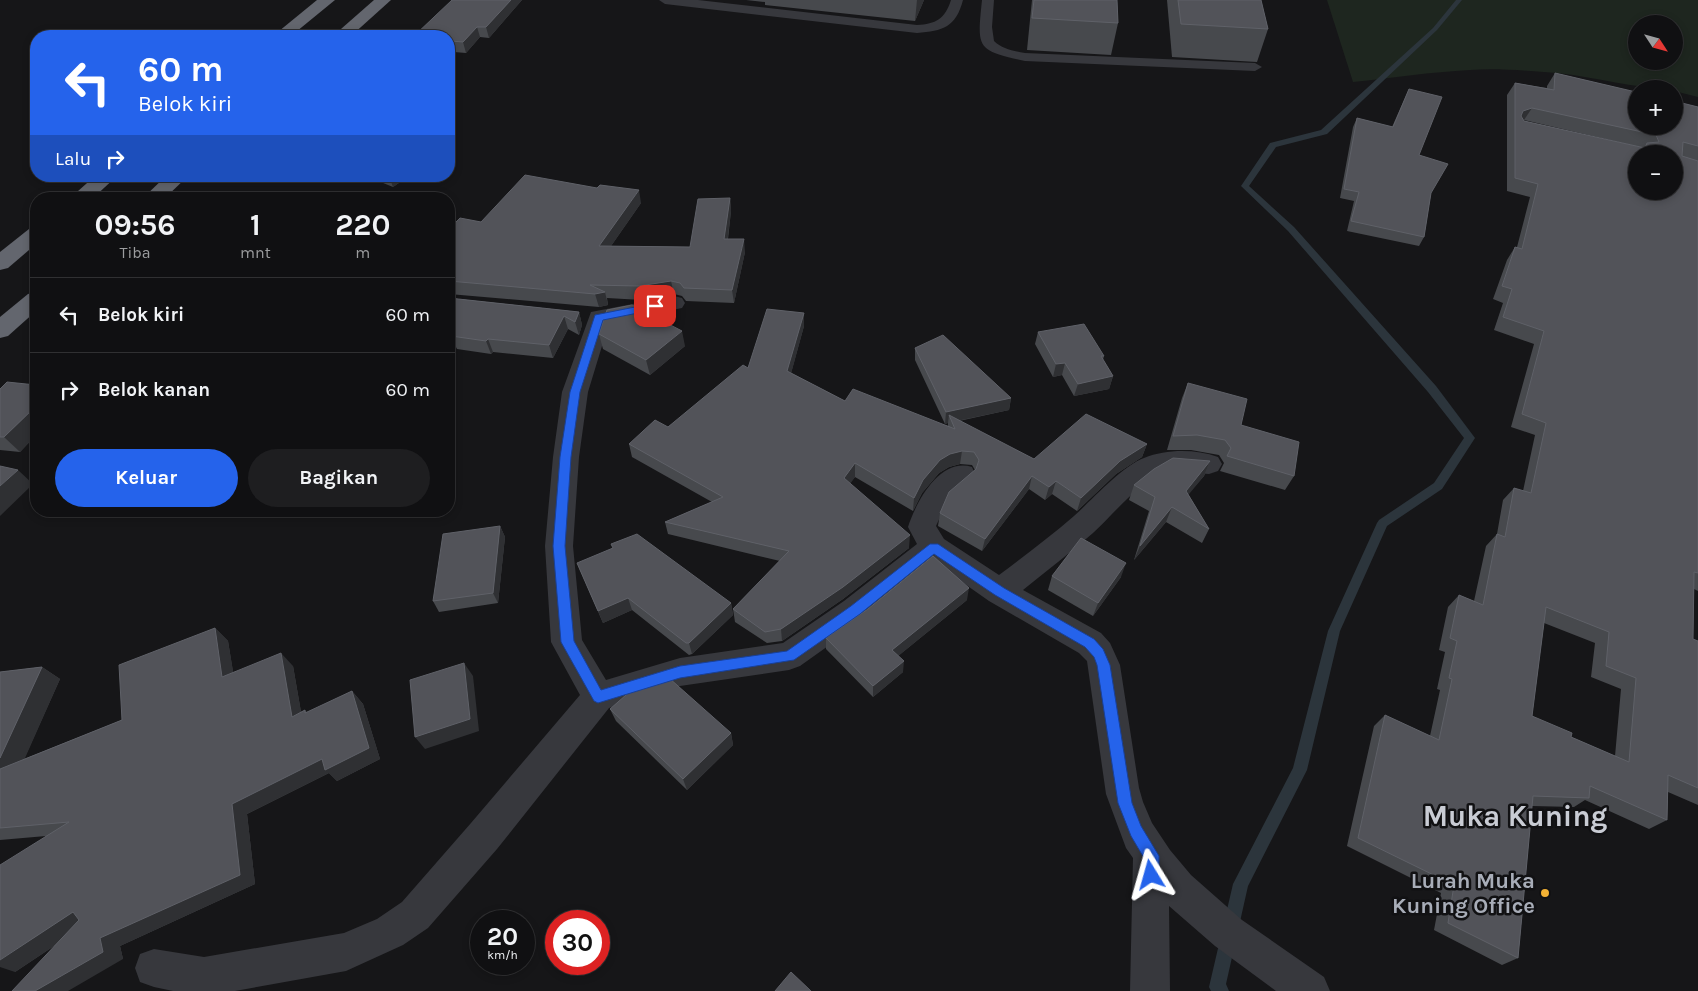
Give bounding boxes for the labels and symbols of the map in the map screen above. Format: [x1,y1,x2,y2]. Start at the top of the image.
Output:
north arrow [1628,15,1682,70]
pin [634,285,676,327]
district label: Muka Kuning [1423,799,1607,833]
position arrow [1124,848,1176,900]
place label: Lurah Muka Kuning Office [1392,868,1535,919]
marker: Lurah Muka Kuning Office [1539,887,1551,899]
speed limit sign: 30 [545,910,610,975]

